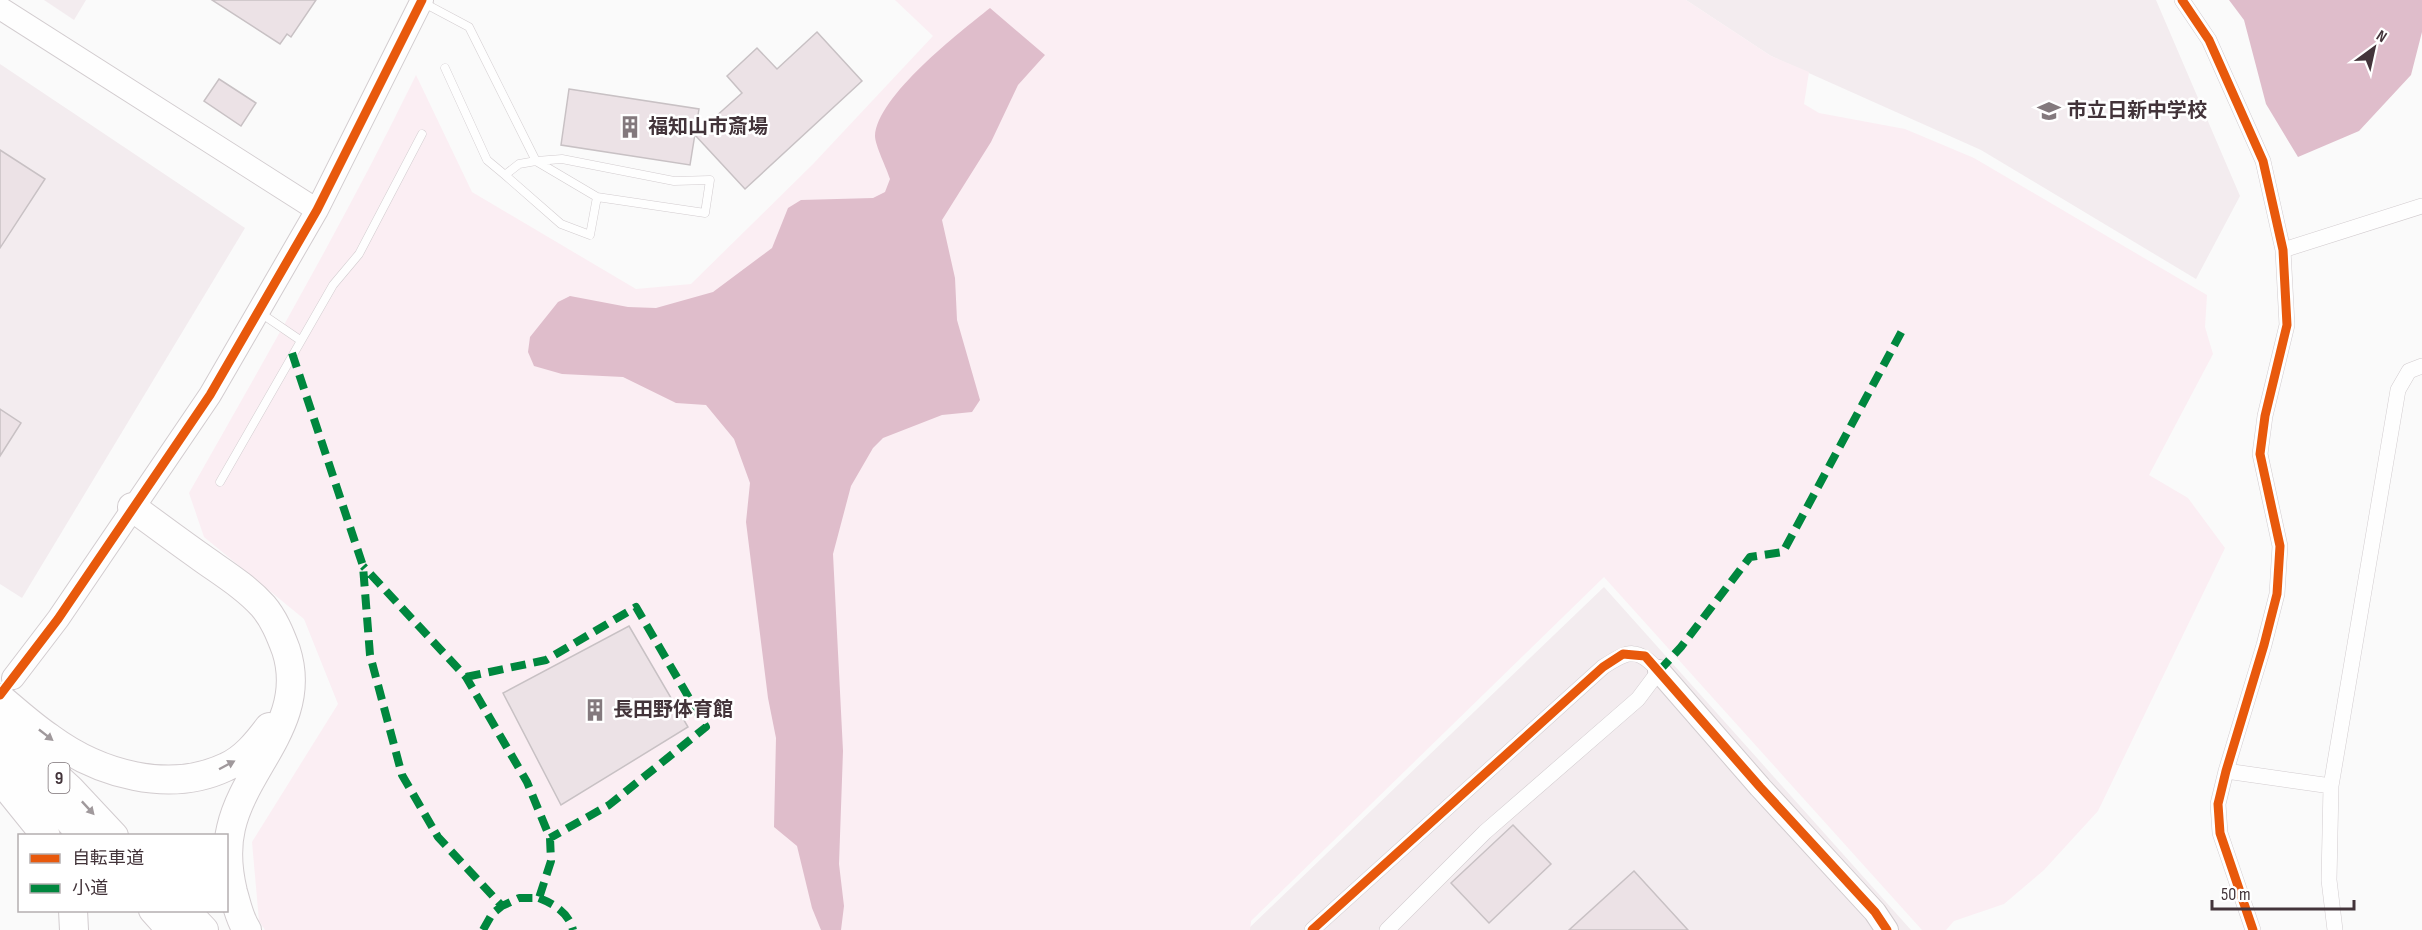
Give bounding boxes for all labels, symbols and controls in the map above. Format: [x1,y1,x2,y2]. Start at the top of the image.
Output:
north arrow [2344,18,2404,78]
text: N [2373,26,2390,47]
school or university icon: 市立日新中学校 [2036,98,2062,124]
place label: 市立日新中学校 [2067,99,2207,123]
building icon: 福知山市斎場 [617,114,643,140]
place label: 福知山市斎場 [648,115,768,139]
building icon: 長田野体育館 [582,697,608,723]
place label: 長田野体育館 [613,698,733,722]
one-way arrow [38,728,53,740]
one-way arrow [219,760,236,770]
road number: 9 [48,763,70,793]
one-way arrow [81,801,95,815]
legend [18,834,228,912]
text: 自転車道 [72,848,144,869]
scale bar [2212,873,2354,911]
text: 小道 [72,878,108,899]
text: 50 m [2221,884,2251,905]

